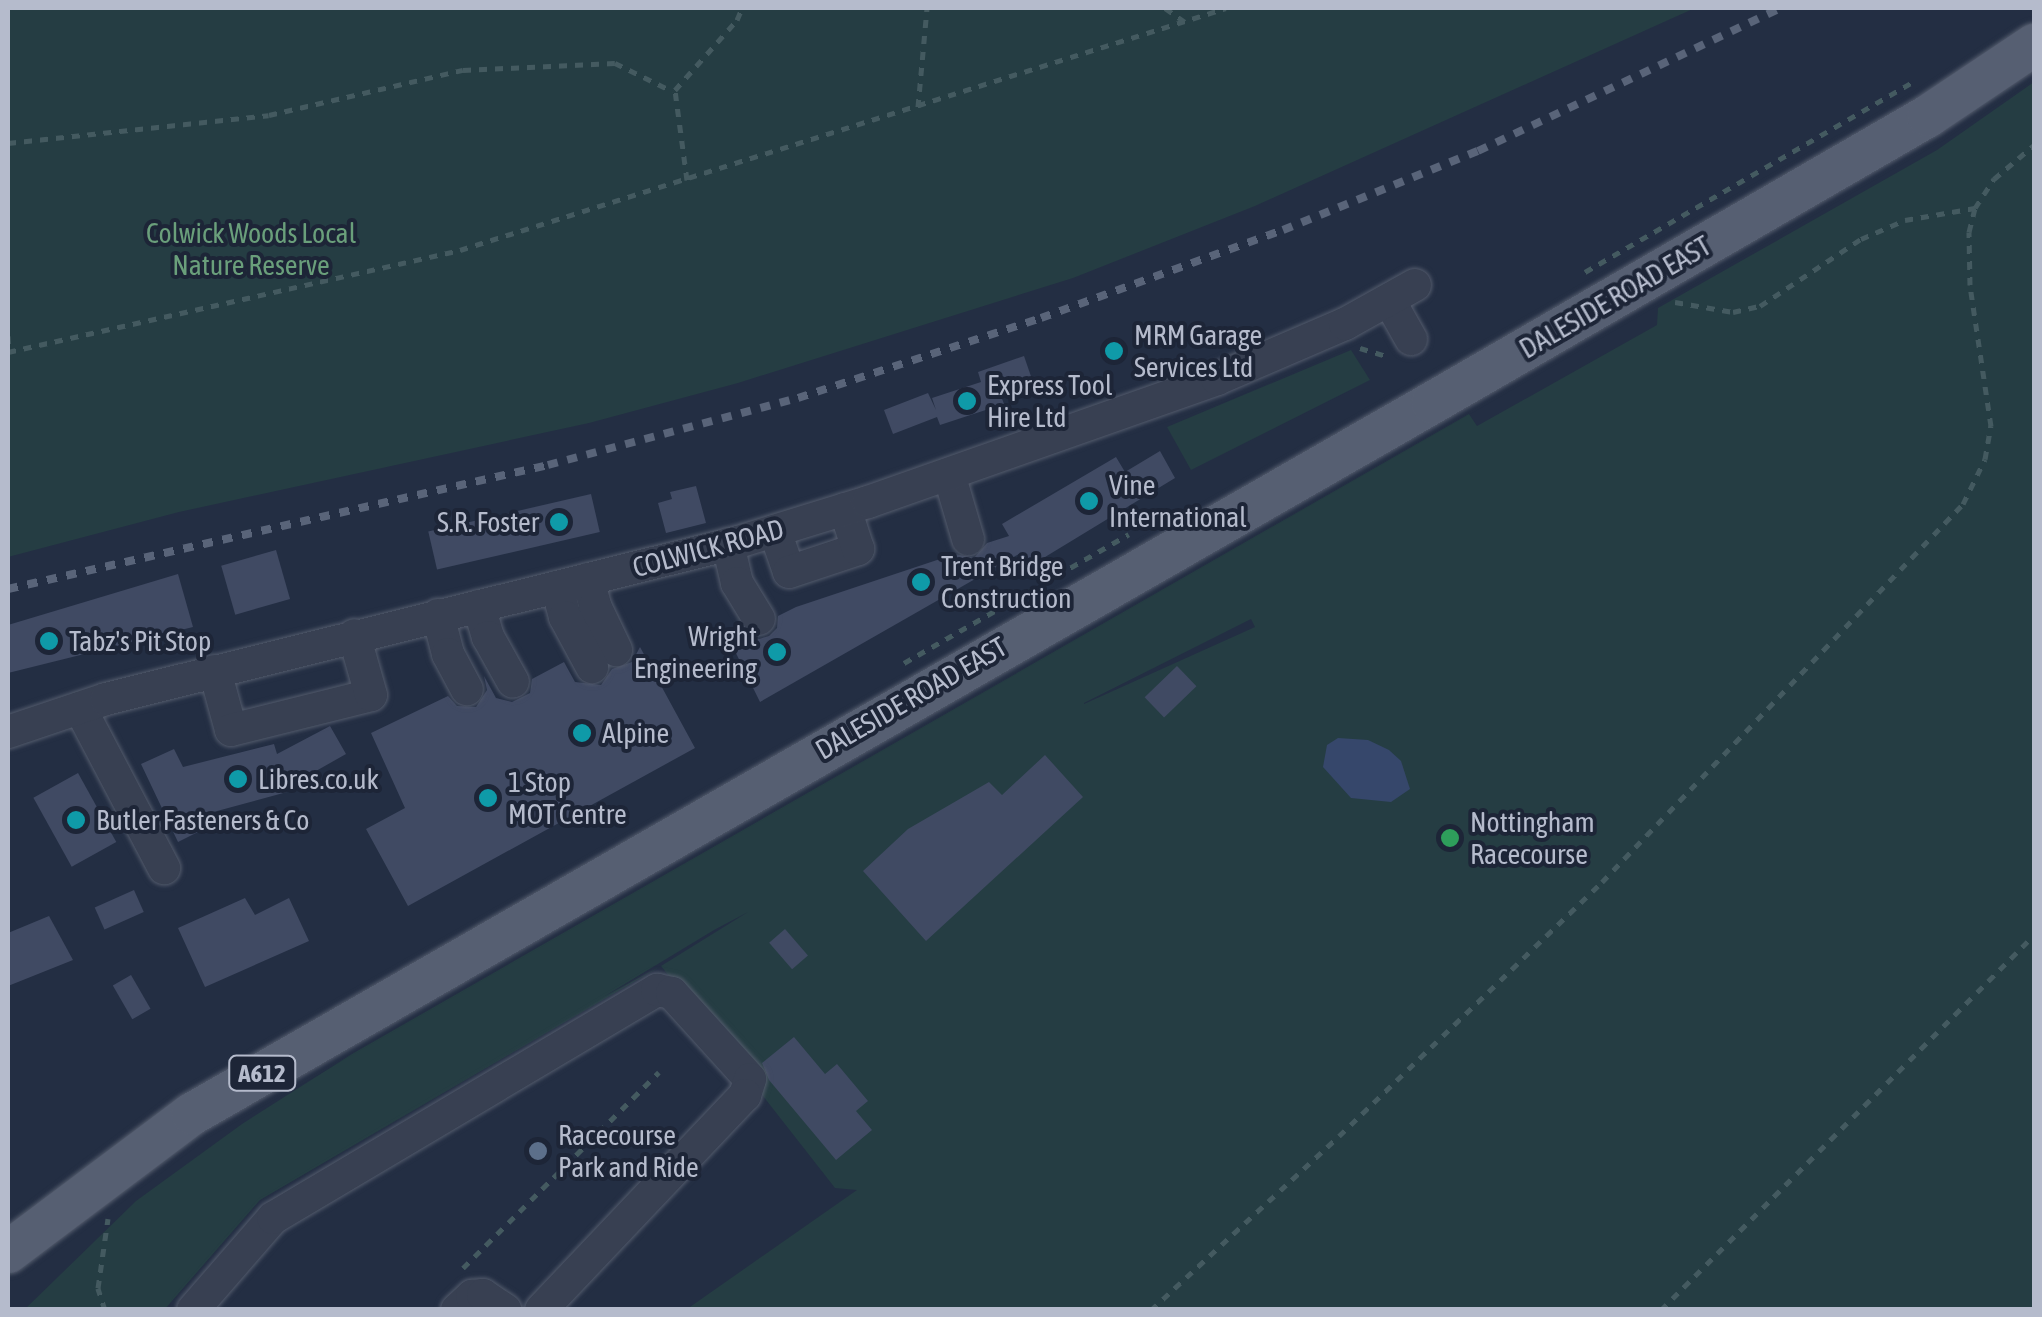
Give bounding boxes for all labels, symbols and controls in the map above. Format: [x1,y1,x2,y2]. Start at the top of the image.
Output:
park label: Colwick Woods Local Nature Reserve [146,216,356,282]
street label: DALESIDE ROAD EAST [1513,229,1717,365]
place label: MRM Garage Services Ltd [1134,318,1262,384]
marker: MRM Garage Services Ltd [1103,340,1125,362]
place label: Express Tool Hire Ltd [987,368,1112,434]
marker: Express Tool Hire Ltd [956,390,978,412]
place label: Vine International [1109,468,1247,534]
marker: Vine International [1078,490,1100,512]
place label: S.R. Foster [437,505,539,539]
marker: S.R. Foster [548,511,570,533]
street label: COLWICK ROAD [629,512,787,584]
place label: Trent Bridge Construction [941,549,1072,615]
marker: Trent Bridge Construction [910,571,932,593]
place label: Wright Engineering [634,619,757,685]
place label: Tabz's Pit Stop [69,624,211,658]
marker: Tabz's Pit Stop [38,630,60,652]
street label: DALESIDE ROAD EAST [809,630,1013,766]
marker: Wright Engineering [766,641,788,663]
place label: Alpine [602,716,669,750]
marker: Alpine [571,722,593,744]
place label: Libres.co.uk [258,762,379,796]
place label: 1 Stop MOT Centre [508,765,627,831]
marker: Libres.co.uk [227,768,249,790]
marker: 1 Stop MOT Centre [477,787,499,809]
place label: Butler Fasteners & Co [96,803,309,837]
place label: Nottingham Racecourse [1470,805,1595,871]
marker: Butler Fasteners & Co [65,809,87,831]
marker: Nottingham Racecourse [1439,827,1461,849]
road number: A612 [227,1053,297,1093]
place label: Racecourse Park and Ride [558,1118,699,1184]
marker: Racecourse Park and Ride [527,1140,549,1162]

